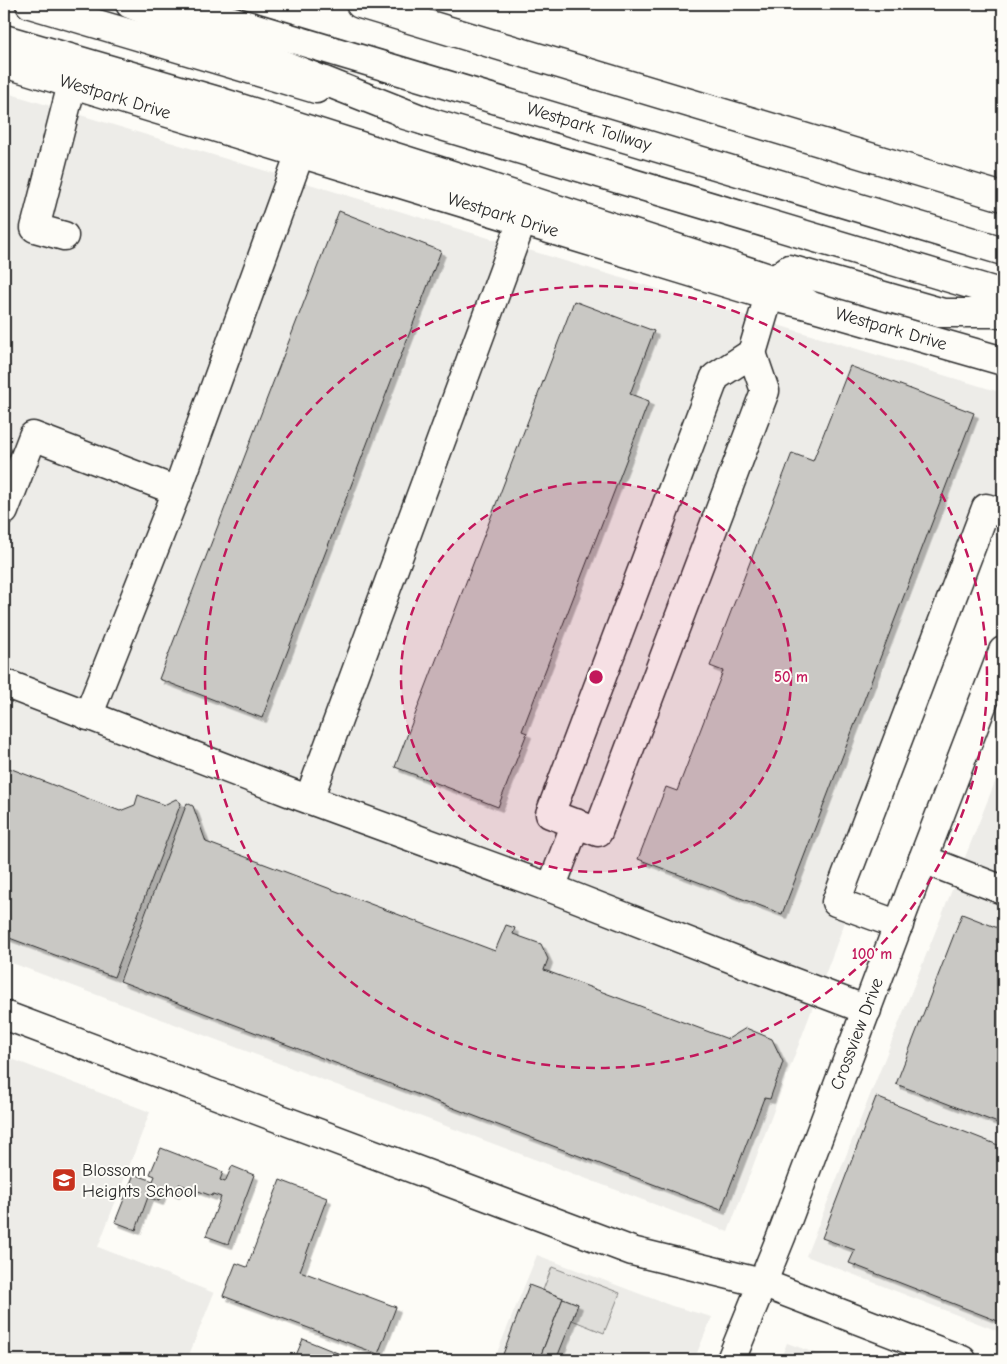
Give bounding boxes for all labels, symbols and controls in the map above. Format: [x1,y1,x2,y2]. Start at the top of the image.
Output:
street label: Westpark Drive [57,70,173,124]
street label: Westpark Tollway [524,98,655,156]
street label: Westpark Drive [445,188,561,242]
street label: Westpark Drive [833,303,949,355]
centre of rings [587,668,605,686]
text: 50 m [774,668,808,686]
text: 100 m [852,945,892,963]
street label: Crossview Drive [826,975,888,1093]
place label: Blossom Heights School [82,1160,197,1202]
school or university icon: Blossom Heights School [51,1167,77,1193]

